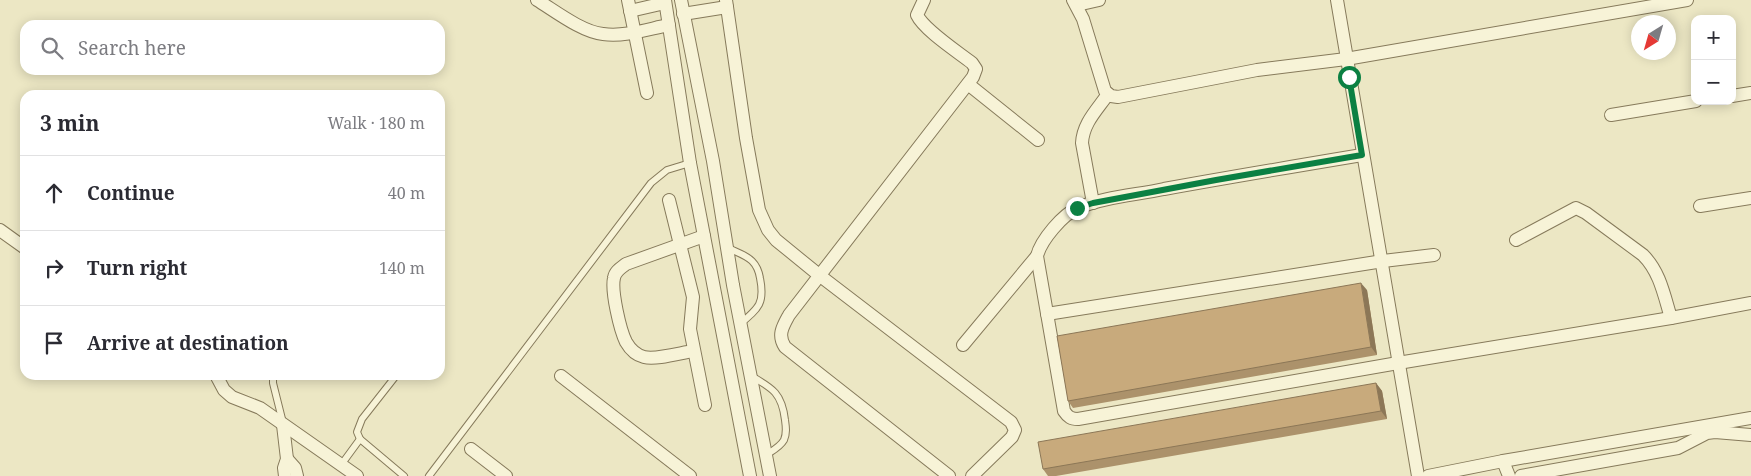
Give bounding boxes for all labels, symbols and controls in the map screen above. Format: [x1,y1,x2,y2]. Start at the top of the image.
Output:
north arrow [1631,15,1676,60]
map controls [1691,15,1736,105]
button: + [1691,15,1736,60]
search box [20,20,445,75]
icon: search [38,34,66,62]
text: Search here [78,35,186,61]
button: − [1691,60,1736,105]
route start [1338,66,1361,89]
text: 3 min [40,109,99,137]
text: Walk · 180 m [328,112,425,134]
icon: ahead [40,179,68,207]
text: Continue [87,180,175,206]
text: 40 m [388,182,425,204]
route end [1066,197,1089,220]
icon: right [40,254,68,282]
text: Turn right [87,255,187,281]
text: 140 m [379,257,425,279]
icon: arrive [40,329,68,357]
text: Arrive at destination [87,330,289,356]

